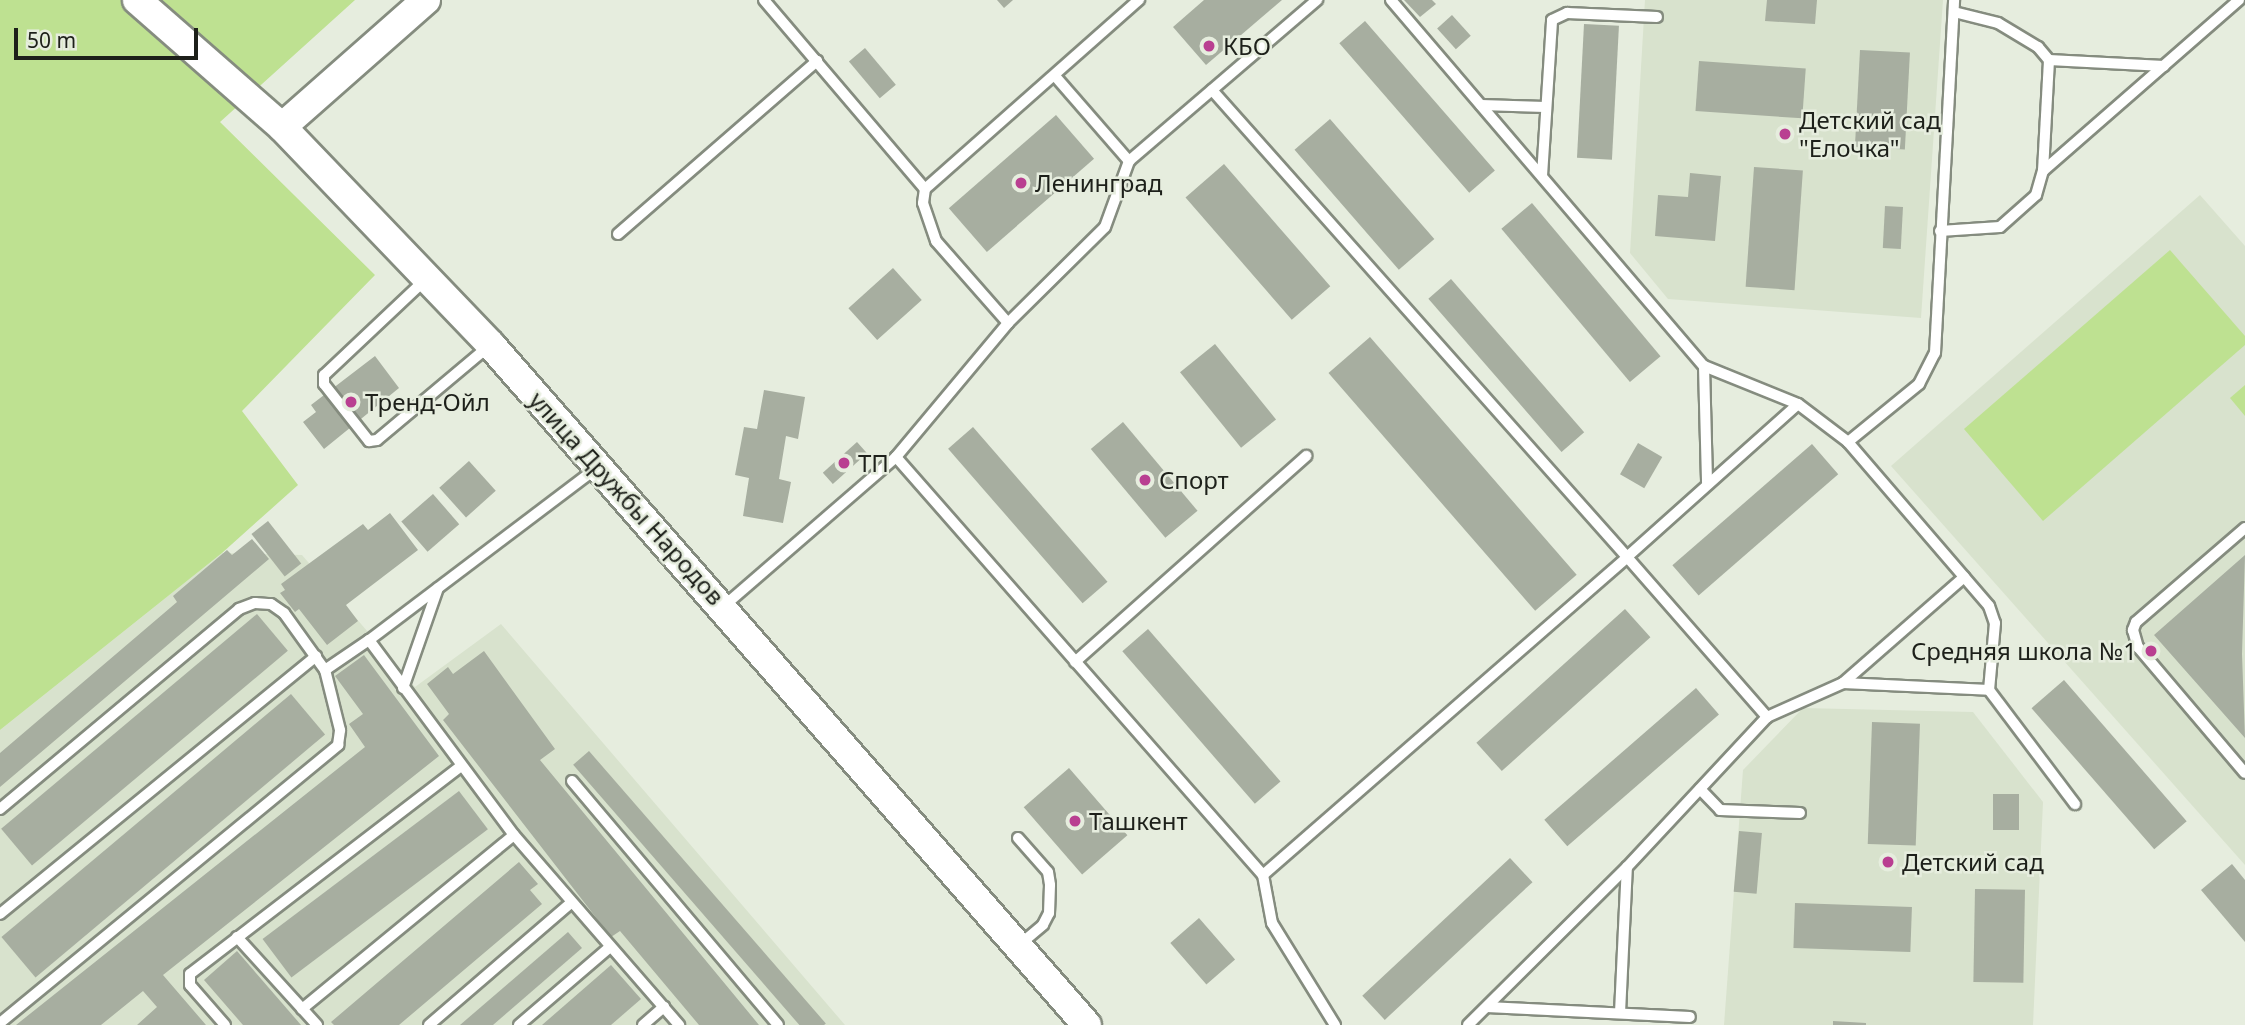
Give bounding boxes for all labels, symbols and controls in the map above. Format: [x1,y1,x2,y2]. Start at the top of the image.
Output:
scale bar [18,14,201,58]
text: 50 m [27,26,76,54]
place label: КБО [1223,32,1271,60]
marker: КБО [1201,38,1217,54]
place label: Детский сад "Елочка" [1799,106,1941,162]
marker: Детский сад "Елочка" [1777,126,1793,142]
place label: Ленинград [1035,169,1162,197]
marker: Ленинград [1013,175,1029,191]
street label: улица Дружбы Народов [524,385,730,611]
place label: Тренд-Ойл [365,388,490,416]
marker: Тренд-Ойл [343,394,359,410]
place label: ТП [858,449,889,477]
marker: ТП [836,455,852,471]
place label: Спорт [1159,466,1229,494]
marker: Спорт [1137,472,1153,488]
place label: Средняя школа №1 [1911,637,2137,665]
marker: Средняя школа №1 [2143,643,2159,659]
place label: Ташкент [1089,807,1188,835]
marker: Ташкент [1067,813,1083,829]
place label: Детский сад [1902,848,2044,876]
marker: Детский сад [1880,854,1896,870]

